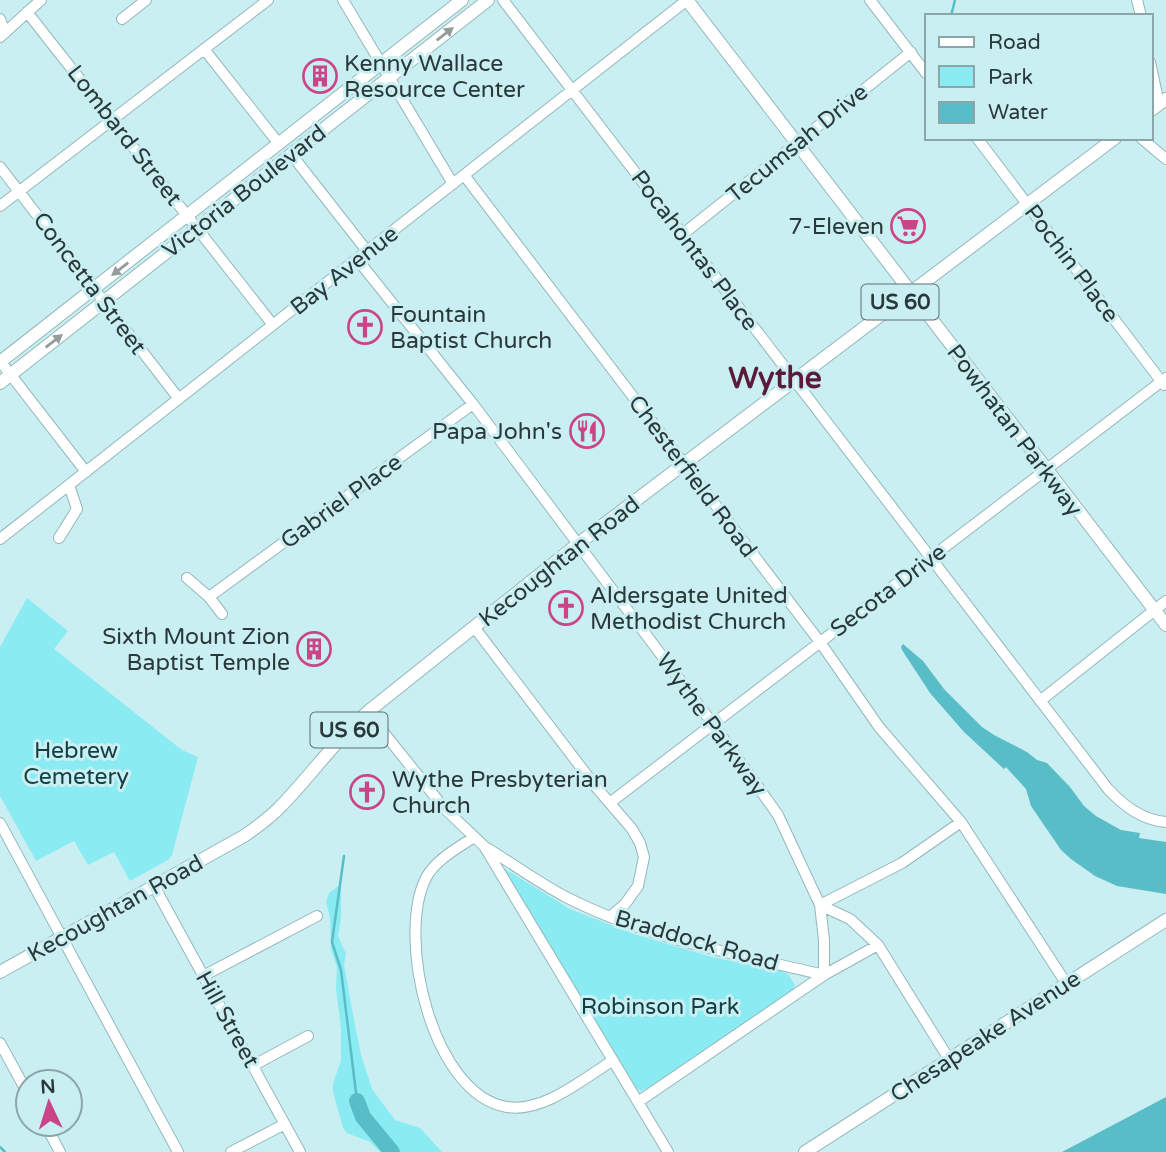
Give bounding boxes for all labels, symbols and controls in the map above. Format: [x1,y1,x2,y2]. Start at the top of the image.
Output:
legend [925,14,1152,140]
one-way arrow [436,28,454,42]
text: Road [988,30,1041,55]
place label: Kenny Wallace Resource Center [344,50,525,104]
building icon: Kenny Wallace Resource Center [301,57,339,95]
street label: Lombard Street [61,60,188,212]
text: Park [988,65,1033,90]
street label: Tecumsah Drive [721,78,874,209]
text: Water [988,100,1048,125]
street label: Victoria Boulevard [157,119,332,264]
street label: Pocahontas Place [625,165,764,336]
street label: Pochin Place [1018,199,1125,328]
street label: Concetta Street [27,207,152,360]
supermarket icon: 7-Eleven [889,207,927,245]
place label: 7-Eleven [788,213,884,241]
street label: Bay Avenue [285,220,404,322]
one-way arrow [111,261,128,276]
road number: US 60 [862,284,939,320]
place label: Fountain Baptist Church [390,301,552,355]
church icon: Fountain Baptist Church [346,308,384,346]
one-way arrow [44,333,62,348]
street label: Powhatan Parkway [940,339,1088,522]
district label: Wythe [728,360,822,397]
street label: Chesterfield Road [622,390,762,563]
restaurant icon: Papa John's [568,412,606,450]
place label: Papa John's [432,418,562,446]
street label: Gabriel Place [275,448,408,555]
street label: Kecoughtan Road [474,490,646,633]
street label: Secota Drive [825,538,952,643]
place label: Aldersgate United Methodist Church [590,582,788,636]
church icon: Aldersgate United Methodist Church [547,589,585,627]
place label: Sixth Mount Zion Baptist Temple [102,623,290,677]
building icon: Sixth Mount Zion Baptist Temple [295,630,333,668]
street label: Wythe Parkway [650,648,772,802]
road number: US 60 [310,712,388,748]
park label: Hebrew Cemetery [23,737,129,791]
place label: Wythe Presbyterian Church [392,766,608,820]
church icon: Wythe Presbyterian Church [348,773,386,811]
street label: Kecoughtan Road [23,849,208,969]
street label: Braddock Road [612,904,782,978]
street label: Chesapeake Avenue [885,965,1086,1109]
street label: Hill Street [189,966,265,1073]
park label: Robinson Park [581,993,739,1021]
north arrow [14,1068,84,1138]
text: N [40,1076,56,1099]

